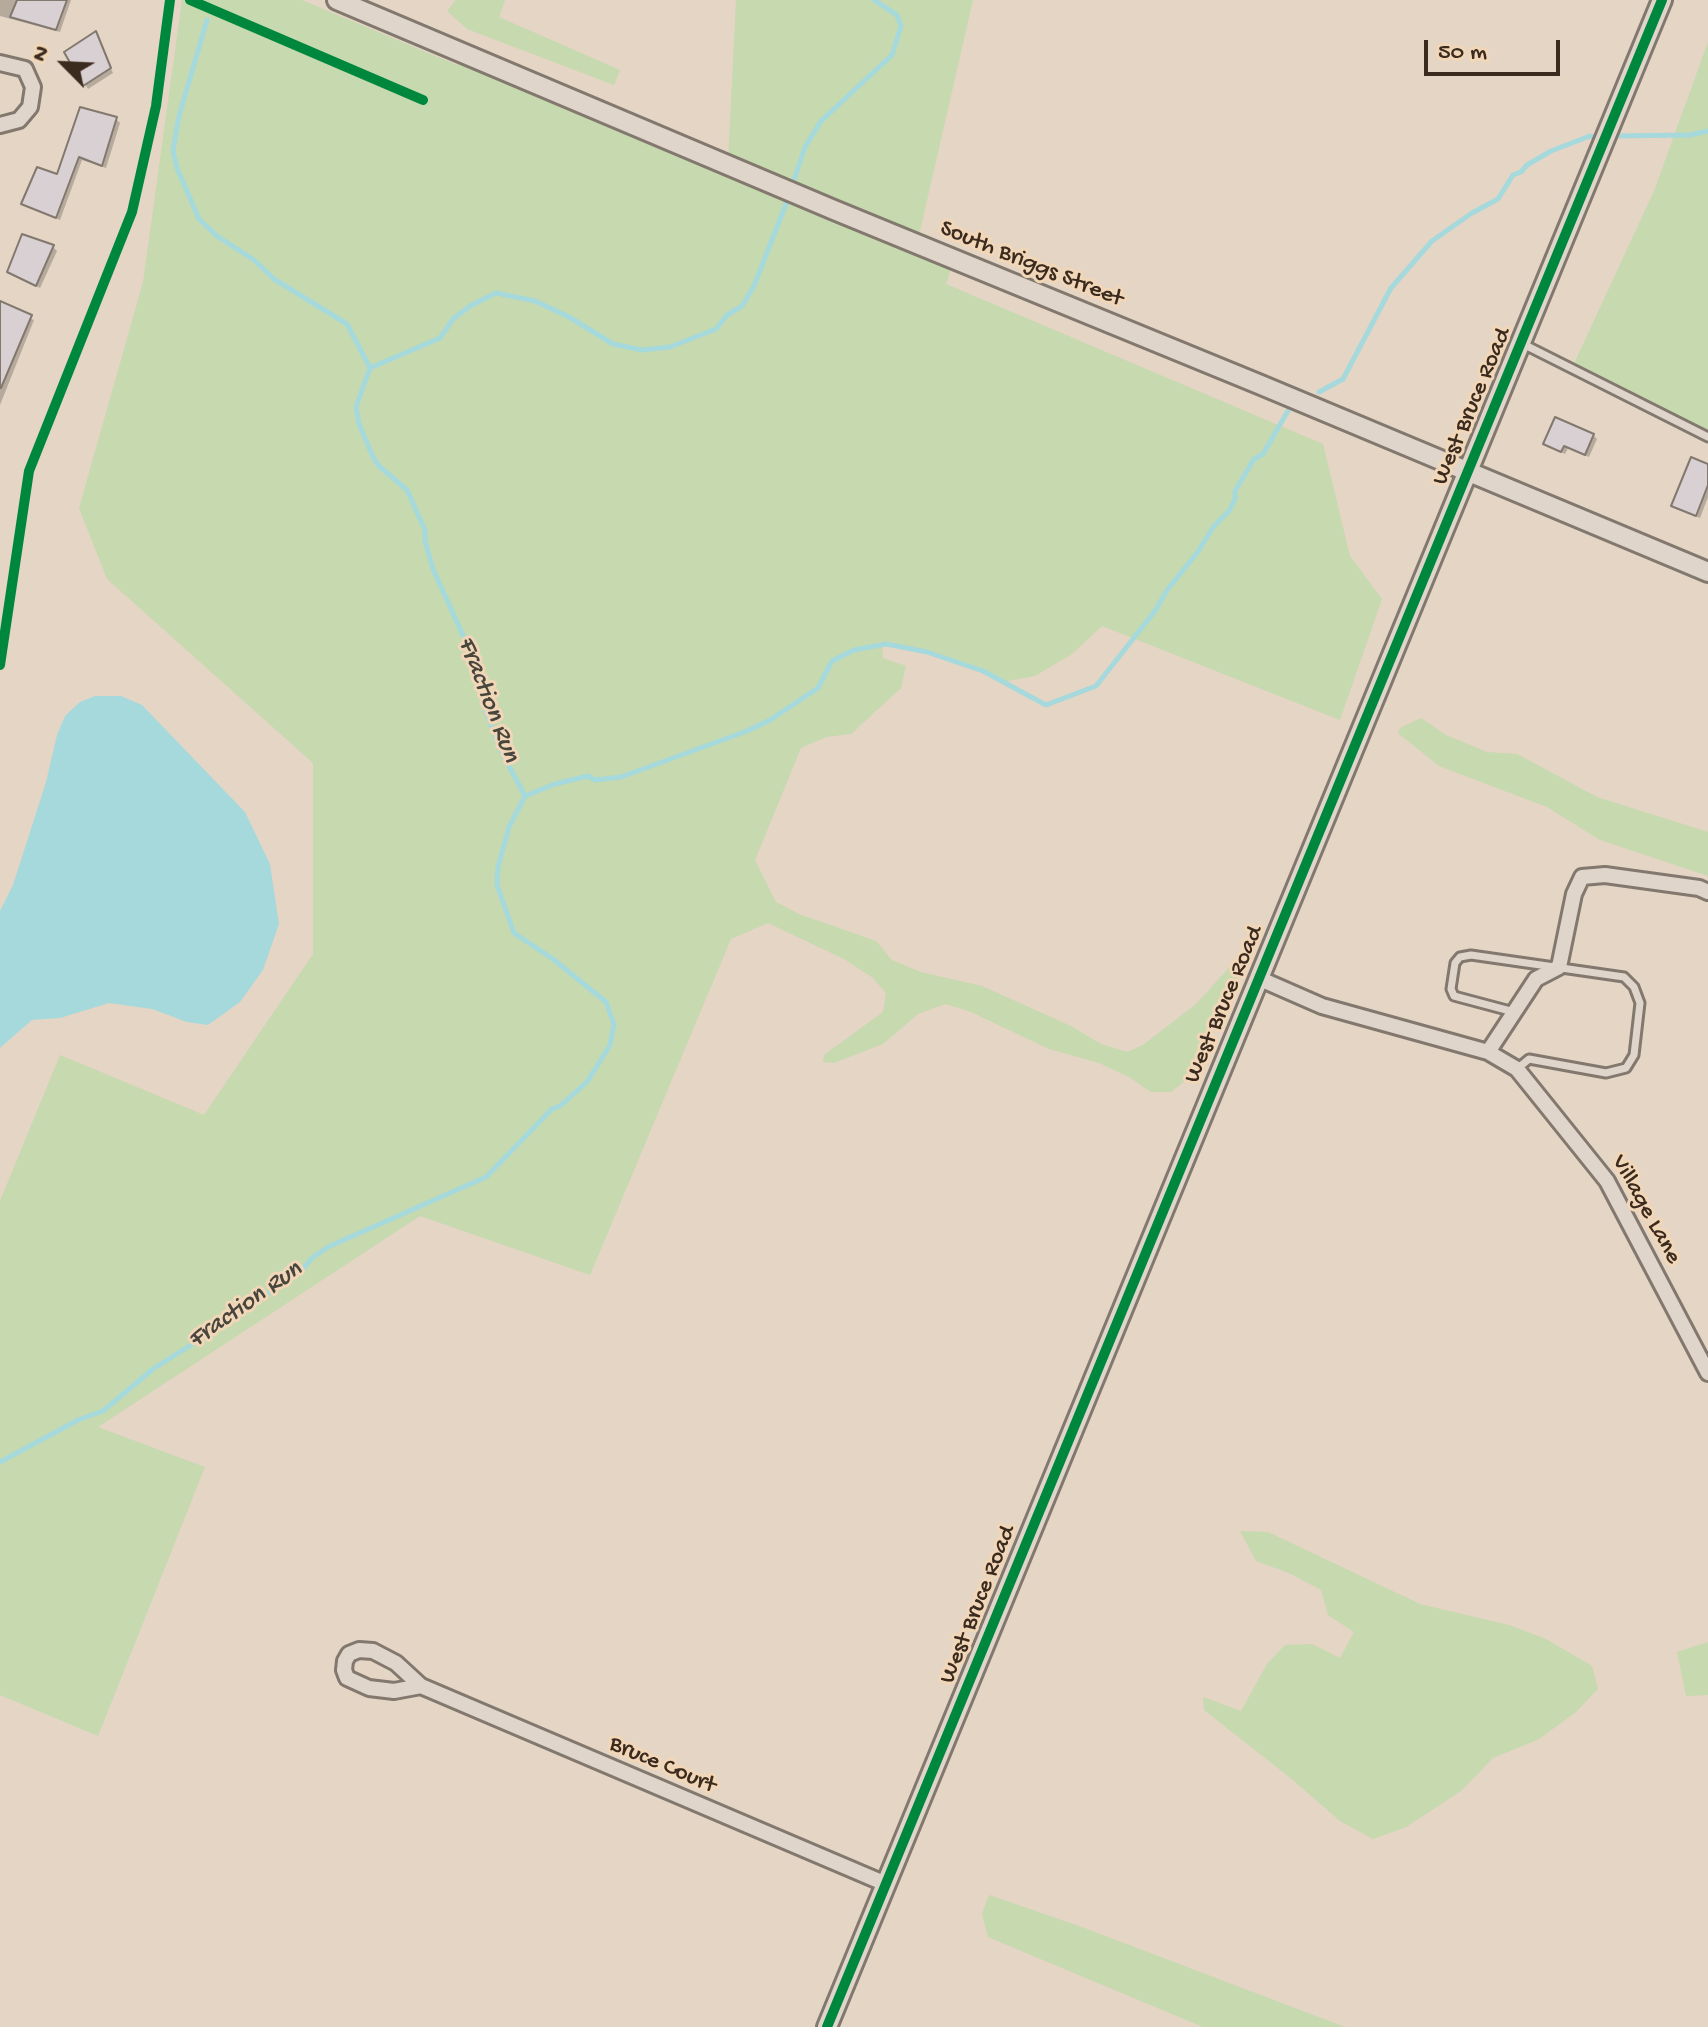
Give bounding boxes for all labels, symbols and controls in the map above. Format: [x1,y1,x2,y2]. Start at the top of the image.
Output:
north arrow [24,24,104,104]
scale bar [1428,24,1564,74]
text: 50 m [1438,39,1487,68]
text: N [27,42,57,66]
street label: South Briggs Street [935,215,1127,315]
street label: West Bruce Road [1427,324,1519,490]
water label: Fraction Run [449,633,525,767]
street label: West Bruce Road [1179,922,1271,1088]
street label: Village Lane [1603,1151,1687,1269]
water label: Fraction Run [183,1255,309,1357]
street label: West Bruce Road [934,1522,1024,1688]
street label: Bruce Court [604,1731,720,1801]

